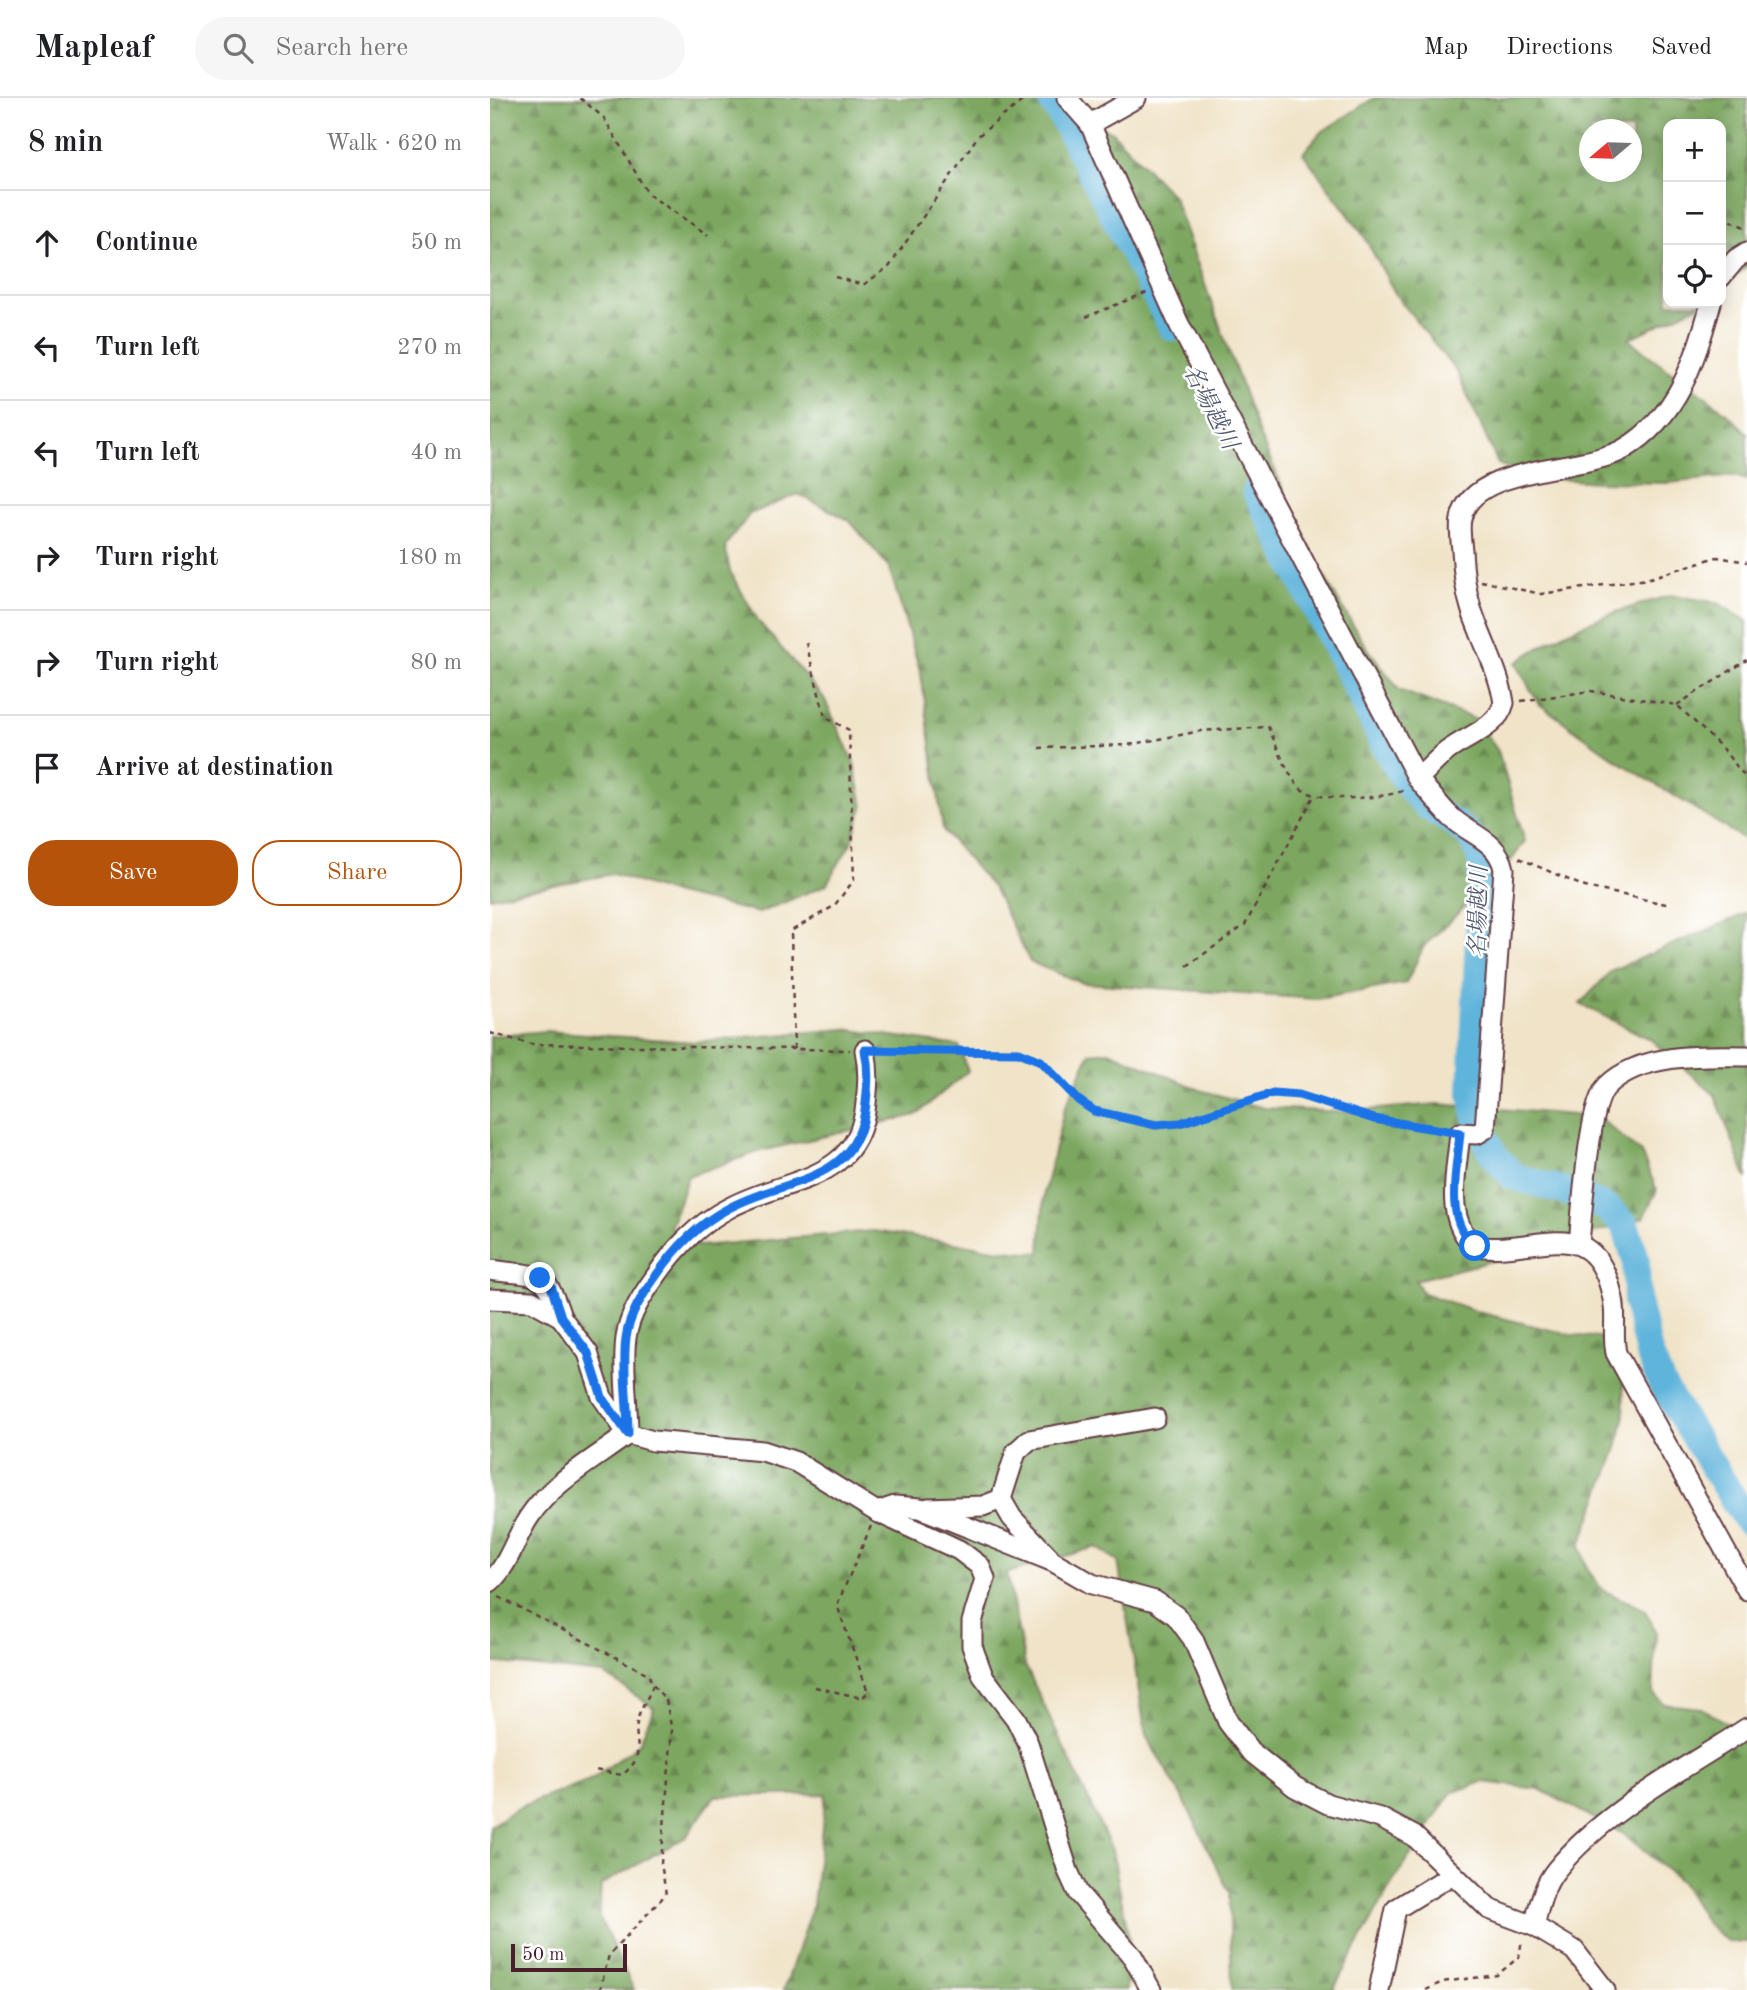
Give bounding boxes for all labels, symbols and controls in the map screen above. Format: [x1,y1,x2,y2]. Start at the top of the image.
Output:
search box [195,17,685,80]
icon: search [219,29,257,67]
text: Mapleaf [35,32,153,65]
text: Search here [275,35,408,61]
text: Map [1424,36,1468,60]
text: Directions [1506,36,1613,60]
text: Saved [1651,36,1712,60]
north arrow [1579,119,1642,182]
map controls [1663,119,1726,308]
button: + [1663,119,1726,182]
text: 8 min [28,128,103,158]
text: Walk · 620 m [326,132,462,155]
button: − [1663,182,1726,245]
icon: ahead [28,224,66,262]
text: Continue [95,230,198,256]
text: 50 m [411,231,462,254]
button: locate [1663,245,1726,308]
icon: left [28,329,66,367]
text: Turn left [95,335,200,361]
text: 270 m [397,336,462,359]
water label: 名場越川 [1179,360,1244,456]
icon: left [28,434,66,472]
text: Turn left [95,440,200,466]
text: 40 m [411,441,462,464]
icon: right [28,539,66,577]
text: Turn right [95,545,218,571]
text: 180 m [397,546,462,569]
icon: right [28,644,66,682]
text: Turn right [95,650,218,676]
text: 80 m [411,651,462,674]
icon: arrive [28,749,66,787]
text: Arrive at destination [95,755,334,781]
button: Save [28,840,238,906]
button: Share [252,840,462,906]
water label: 名場越川 [1465,863,1491,958]
route start [1459,1230,1490,1261]
route end [524,1262,555,1293]
scale bar [511,1941,626,1973]
text: 50 m [522,1946,564,1965]

